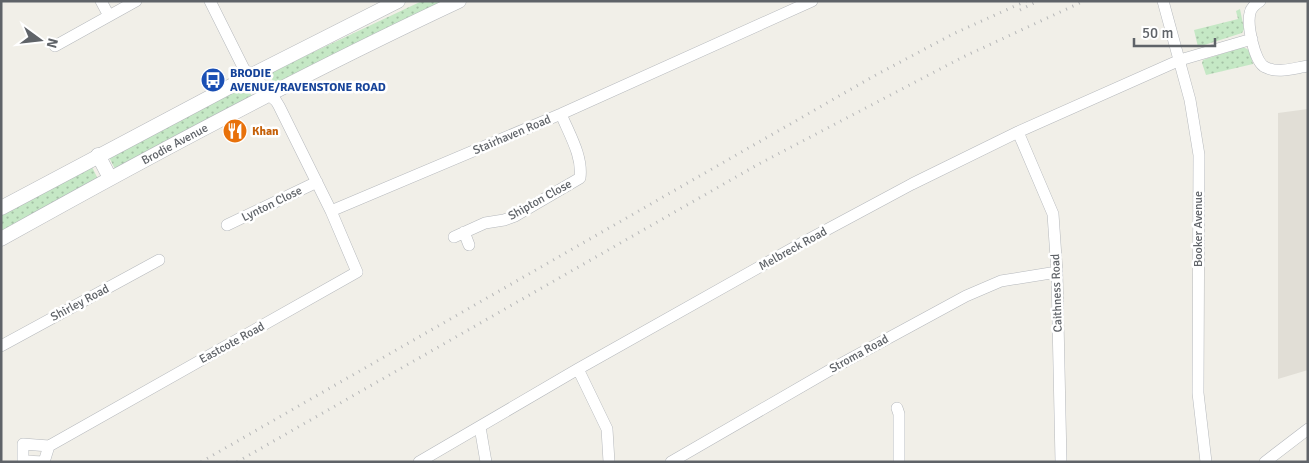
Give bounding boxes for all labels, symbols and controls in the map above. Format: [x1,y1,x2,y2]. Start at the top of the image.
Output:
north arrow [15,15,65,65]
scale bar [1134,15,1215,47]
text: 50 m [1142,24,1173,42]
text: N [43,36,62,50]
place label: BRODIE AVENUE/RAVENSTONE ROAD [230,66,386,95]
bus stop icon: BRODIE AVENUE/RAVENSTONE ROAD [200,67,226,93]
street label: Stairhaven Road [471,112,553,158]
restaurant icon: Khan [222,118,248,144]
street label: Brodie Avenue [139,120,211,168]
place label: Khan [252,124,279,139]
street label: Shipton Close [506,176,574,224]
street label: Lynton Close [239,183,305,225]
street label: Booker Avenue [1191,191,1206,267]
street label: Melbreck Road [756,224,830,274]
street label: Caithness Road [1048,253,1066,333]
street label: Shirley Road [48,281,112,325]
street label: Eastcote Road [197,319,267,367]
street label: Stroma Road [827,332,891,376]

